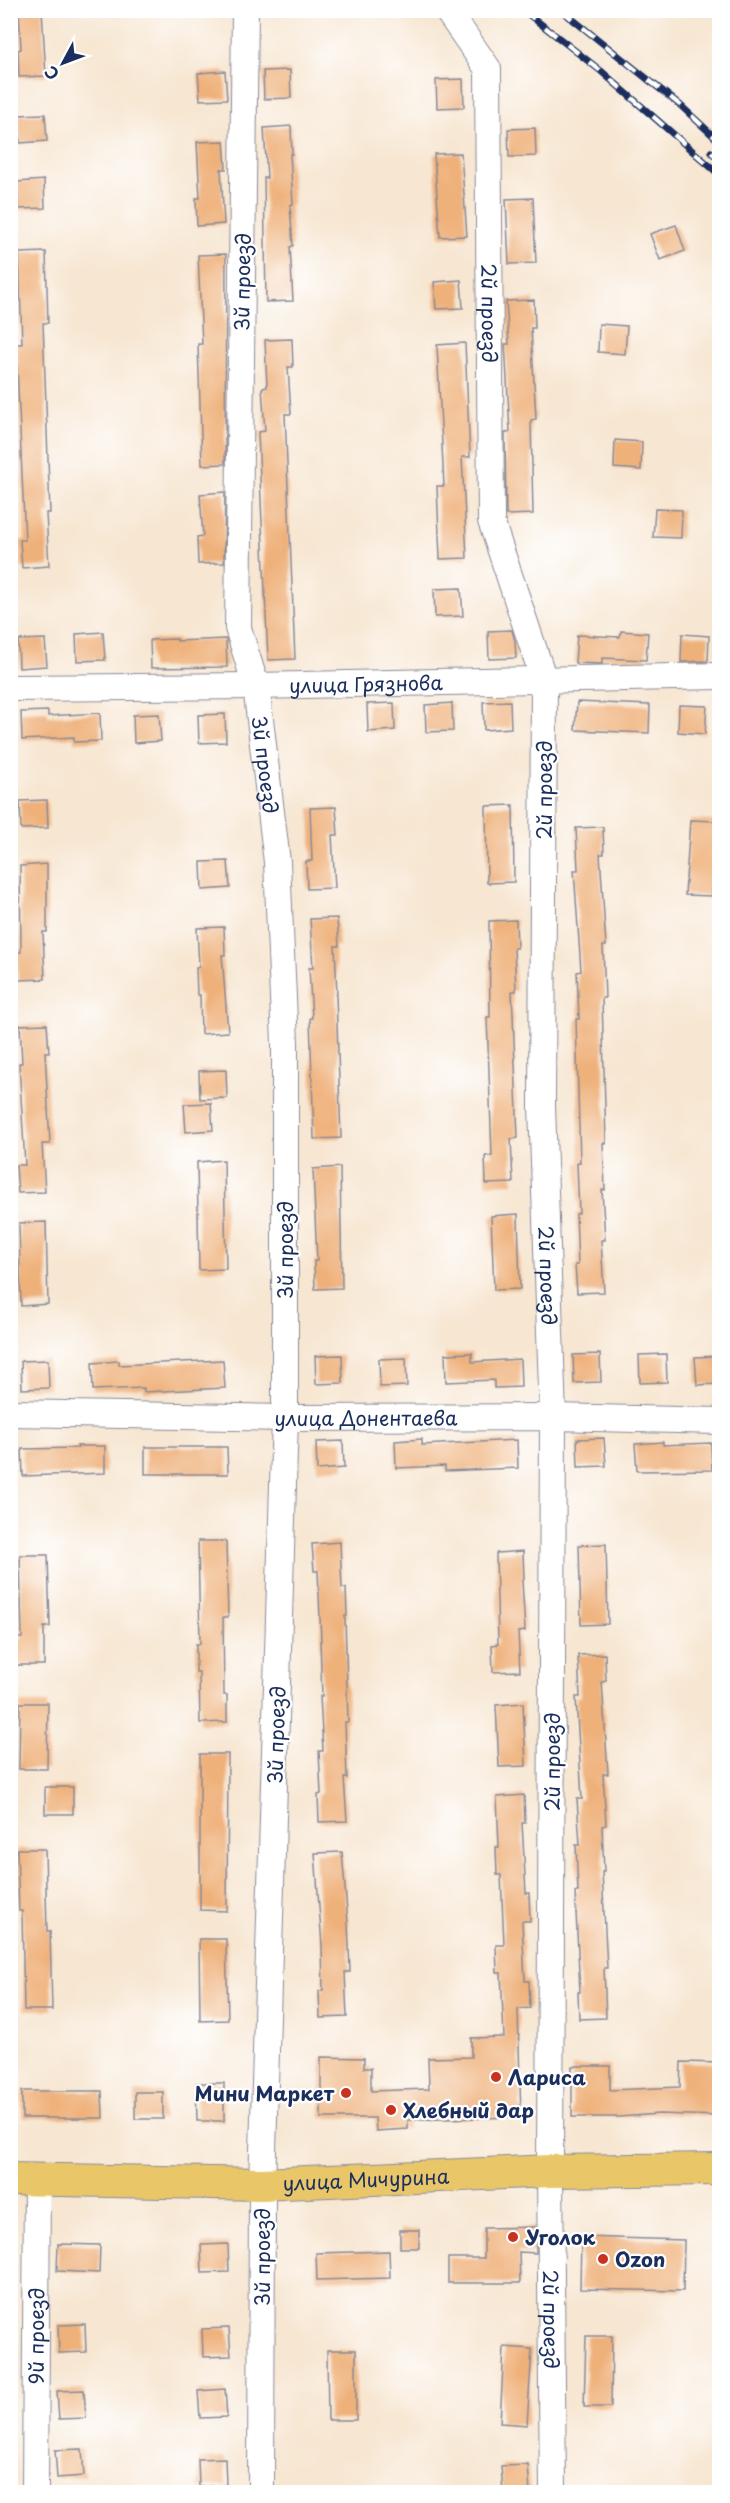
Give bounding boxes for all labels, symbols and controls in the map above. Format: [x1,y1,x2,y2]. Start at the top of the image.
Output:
north arrow [33,33,93,93]
text: С [38,61,64,86]
street label: 3й проезд [226,233,258,331]
street label: 2й проезд [474,263,505,363]
street label: улица Грязнова [289,667,444,700]
street label: 3й проезд [245,714,286,815]
street label: 2й проезд [529,740,559,840]
street label: 3й проезд [270,1201,300,1299]
street label: 2й проезд [531,1225,565,1326]
street label: улица Донентаева [274,1402,458,1433]
street label: 3й проезд [259,1685,293,1785]
street label: 2й проезд [537,1712,567,1812]
place label: Лариса [508,2062,586,2092]
marker: Лариса [489,2070,503,2084]
place label: Мини Маркет [194,2078,335,2108]
marker: Мини Маркет [339,2086,353,2100]
place label: Хлебный дар [403,2095,534,2125]
marker: Хлебный дар [384,2103,398,2117]
street label: улица Мичурина [282,2161,450,2198]
street label: 3й проезд [247,2208,277,2306]
place label: Уголок [525,2222,595,2252]
marker: Уголок [506,2230,520,2244]
place label: Ozon [615,2244,665,2274]
marker: Ozon [596,2252,610,2266]
street label: 2й проезд [536,2270,567,2369]
street label: 9й проезд [21,2288,51,2384]

